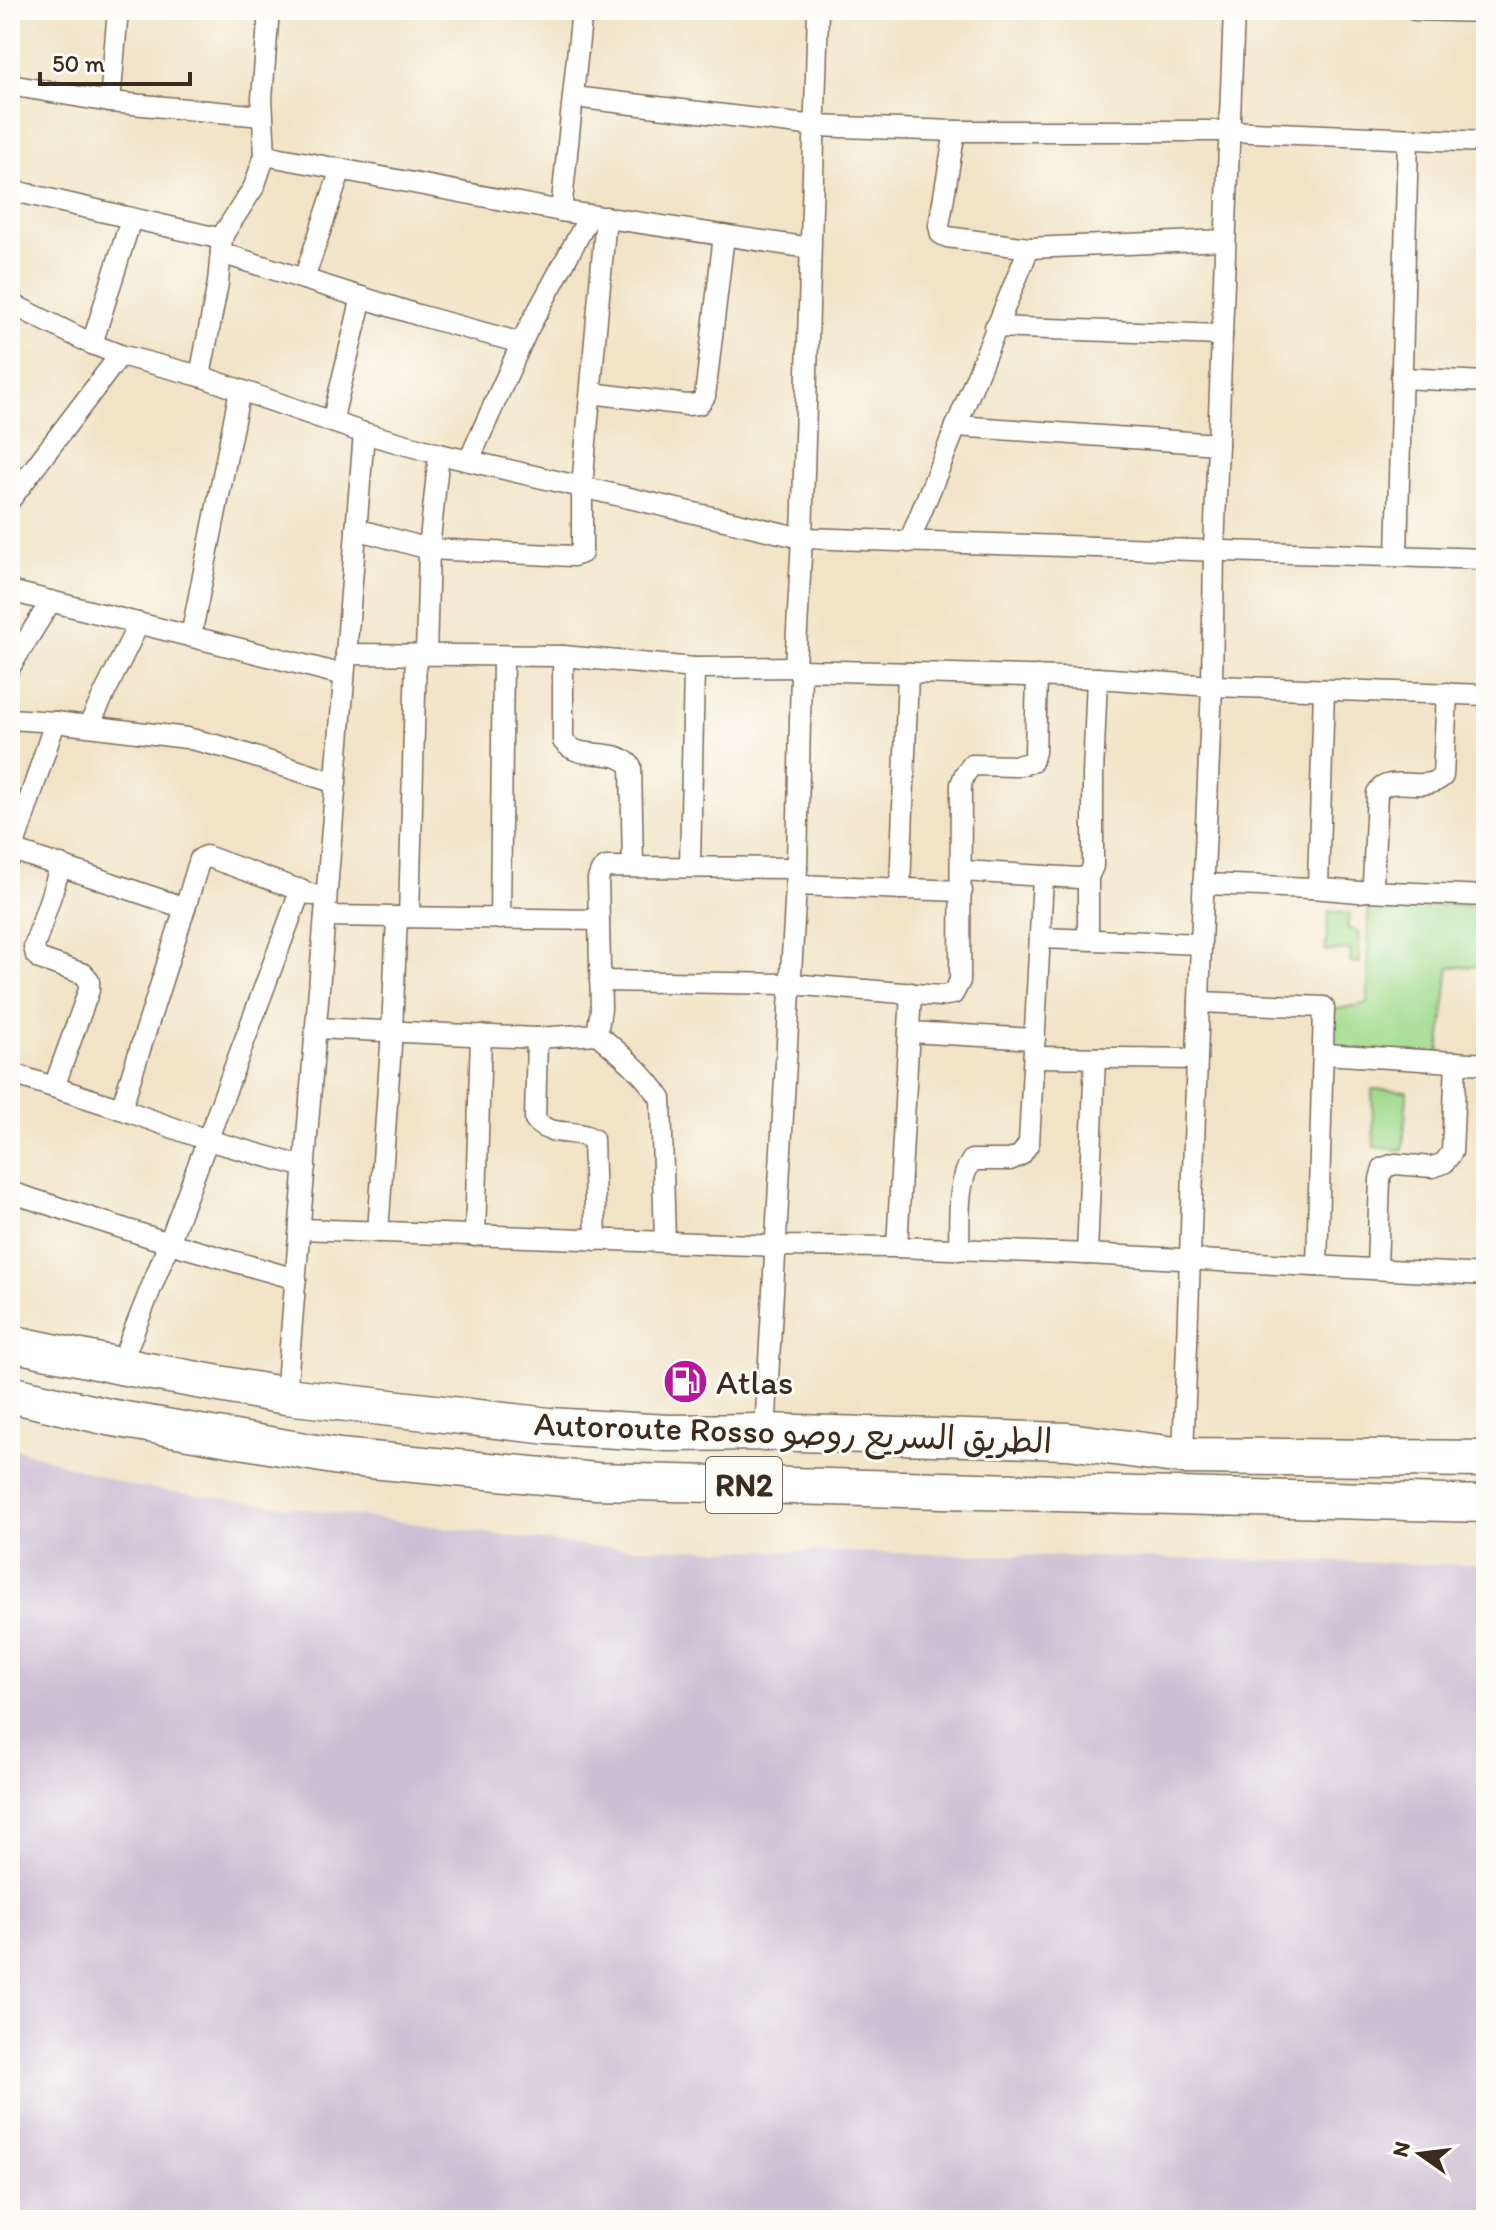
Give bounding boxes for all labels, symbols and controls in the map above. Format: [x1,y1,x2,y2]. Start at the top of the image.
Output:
scale bar [40,36,190,86]
text: 50 m [52,49,105,78]
fuel station icon: Atlas [661,1358,709,1406]
place label: Atlas [716,1362,793,1403]
street label: Autoroute Rosso الطريق السريع روصو [533,1403,1053,1466]
road number: RN2 [706,1457,782,1513]
north arrow [1380,2114,1460,2194]
text: N [1386,2139,1416,2160]

